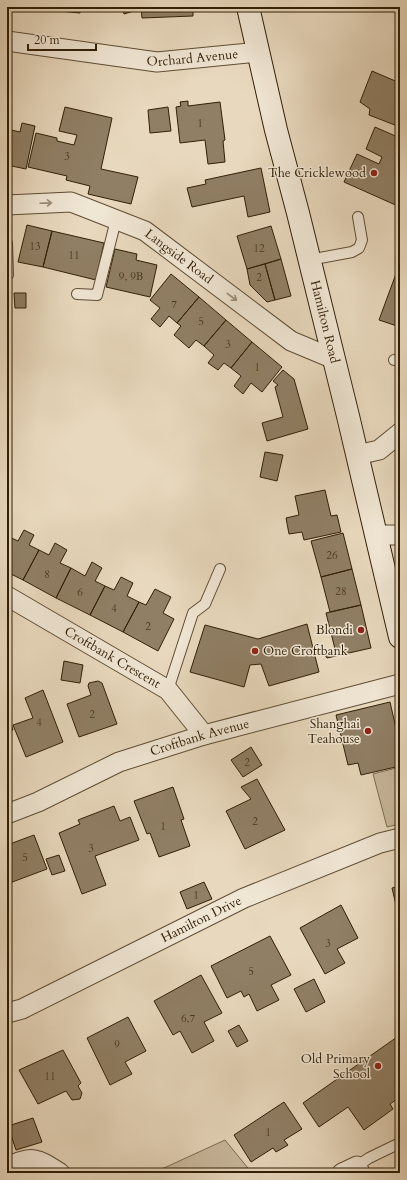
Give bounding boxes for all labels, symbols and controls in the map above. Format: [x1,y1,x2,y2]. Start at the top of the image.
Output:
scale bar [28,26,96,52]
text: 20 m [34,32,61,48]
street label: Orchard Avenue [145,45,239,71]
house number: 1 [197,116,203,131]
house number: 3 [64,149,70,164]
place label: The Cricklewood [268,164,366,182]
marker: The Cricklewood [369,168,379,178]
one-way arrow [39,199,52,206]
street label: Langside Road [141,225,217,288]
house number: 13 [29,239,41,254]
house number: 12 [253,241,265,256]
house number: 11 [68,248,80,263]
house number: 9, 9B [119,269,143,284]
house number: 2 [256,270,262,285]
street label: Hamilton Road [306,278,344,365]
one-way arrow [227,292,238,301]
house number: 7 [171,297,177,312]
house number: 5 [198,314,204,329]
house number: 3 [225,337,231,352]
house number: 1 [254,360,260,375]
house number: 26 [326,548,338,563]
house number: 8 [44,567,50,582]
house number: 28 [335,584,347,599]
house number: 6 [77,585,83,600]
house number: 4 [111,601,117,616]
house number: 2 [145,619,151,634]
place label: Blondi [316,621,353,639]
street label: Croftbank Crescent [61,622,164,693]
marker: Blondi [356,625,366,635]
place label: One Croftbank [263,642,348,660]
marker: One Croftbank [250,646,260,656]
house number: 2 [89,707,95,722]
house number: 4 [36,715,42,730]
street label: Croftbank Avenue [148,715,251,761]
place label: Shanghai Teahouse [307,715,360,748]
marker: Shanghai Teahouse [363,726,373,736]
house number: 2 [244,755,250,770]
house number: 2 [252,814,258,829]
house number: 1 [160,819,166,834]
house number: 3 [88,841,94,856]
house number: 5 [22,850,28,865]
house number: 1 [193,888,199,903]
street label: Hamilton Drive [158,892,245,947]
house number: 3 [325,936,331,951]
house number: 5 [248,964,254,979]
house number: 6,7 [181,1011,195,1026]
house number: 9 [114,1037,120,1052]
place label: Old Primary School [301,1050,371,1083]
marker: Old Primary School [373,1061,383,1071]
house number: 11 [44,1069,56,1084]
house number: 1 [265,1125,271,1140]

